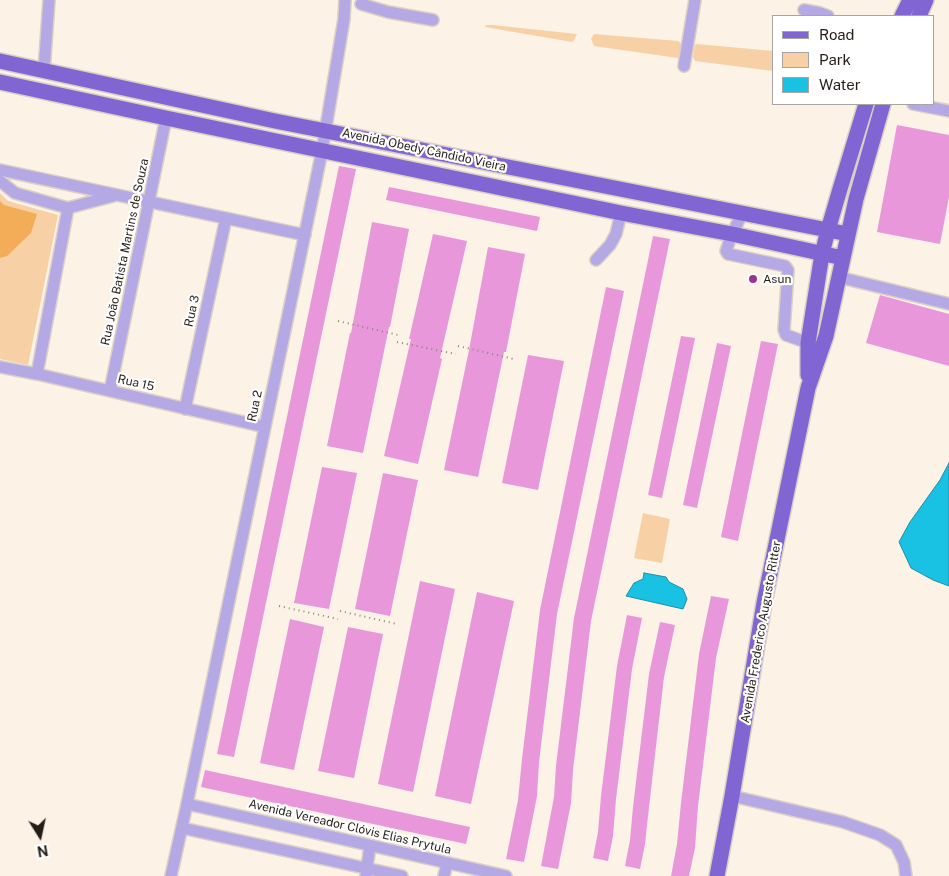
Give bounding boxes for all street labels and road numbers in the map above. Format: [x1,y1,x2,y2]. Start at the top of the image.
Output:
street label: Avenida Obedy Cândido Vieira [341,126,507,174]
street label: Rua João Batista Martins de Souza [98,157,152,347]
street label: Rua 3 [182,294,202,328]
street label: Rua 15 [116,372,156,394]
street label: Rua 2 [245,389,265,423]
street label: Avenida Frederico Augusto Ritter [738,540,784,724]
street label: Avenida Vereador Clóvis Elias Prytula [247,797,453,857]

